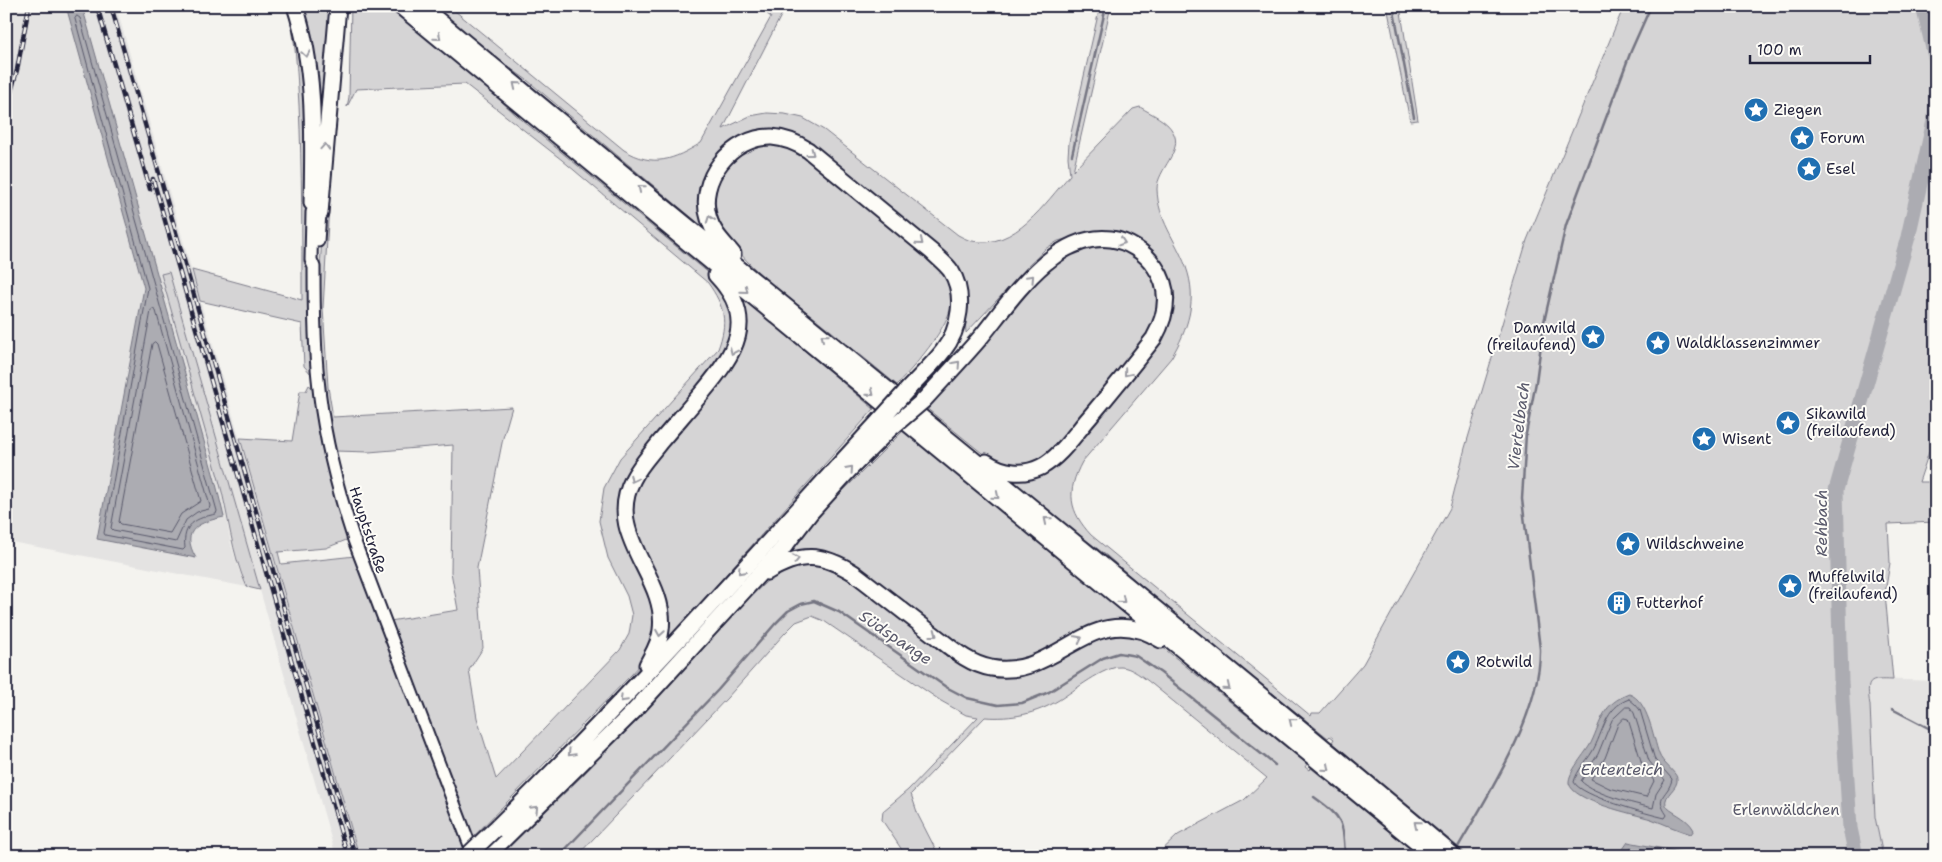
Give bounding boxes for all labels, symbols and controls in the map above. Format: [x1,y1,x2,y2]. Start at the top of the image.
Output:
one-way arrow [432,32,441,41]
scale bar [1750,32,1870,64]
text: 100 m [1757,40,1802,60]
one-way arrow [300,49,310,58]
one-way arrow [512,81,521,90]
place icon: Ziegen [1743,97,1769,123]
place label: Ziegen [1774,100,1822,120]
place icon: Forum [1789,125,1815,151]
place label: Forum [1820,128,1865,148]
one-way arrow [320,143,331,151]
one-way arrow [805,147,814,155]
place icon: Esel [1796,156,1822,182]
place label: Esel [1826,159,1856,179]
one-way arrow [638,185,647,194]
one-way arrow [706,215,716,224]
one-way arrow [915,237,924,246]
one-way arrow [1117,237,1125,247]
one-way arrow [1025,274,1034,283]
one-way arrow [739,284,748,292]
place label: Damwild (freilaufend) [1486,318,1576,355]
place icon: Damwild (freilaufend) [1580,324,1606,350]
place icon: Waldklassenzimmer [1645,330,1671,356]
place label: Waldklassenzimmer [1676,333,1820,353]
one-way arrow [821,335,830,343]
one-way arrow [728,346,739,355]
one-way arrow [951,361,960,370]
one-way arrow [1123,367,1132,376]
water label: Viertelbach [1503,380,1534,472]
one-way arrow [865,387,874,396]
place label: Sikawild (freilaufend) [1806,404,1896,441]
place icon: Sikawild (freilaufend) [1775,410,1801,436]
place icon: Wisent [1691,426,1717,452]
place label: Wisent [1722,429,1771,449]
one-way arrow [844,465,853,474]
one-way arrow [629,474,639,483]
street label: Hauptstraße [344,484,392,576]
water label: Rehbach [1811,489,1832,557]
one-way arrow [990,491,999,499]
one-way arrow [1044,518,1053,526]
place icon: Wildschweine [1615,531,1641,557]
place label: Wildschweine [1646,534,1745,554]
one-way arrow [792,554,801,565]
one-way arrow [738,566,747,575]
place label: Muffelwild (freilaufend) [1808,567,1898,604]
place icon: Muffelwild (freilaufend) [1777,573,1803,599]
building icon: Futterhof [1606,590,1632,616]
place label: Futterhof [1636,593,1704,613]
one-way arrow [1116,594,1125,603]
water label: Südspange [855,605,936,670]
one-way arrow [656,628,666,637]
one-way arrow [928,629,937,637]
one-way arrow [1074,635,1083,645]
place icon: Rotwild [1445,649,1471,675]
place label: Rotwild [1476,652,1533,672]
one-way arrow [1222,681,1231,690]
one-way arrow [620,694,629,703]
one-way arrow [1288,717,1297,726]
one-way arrow [568,748,577,757]
water label: Ententeich [1581,759,1663,780]
one-way arrow [1321,762,1330,771]
park label: Erlenwäldchen [1733,800,1839,820]
one-way arrow [529,806,538,815]
one-way arrow [1413,821,1422,830]

